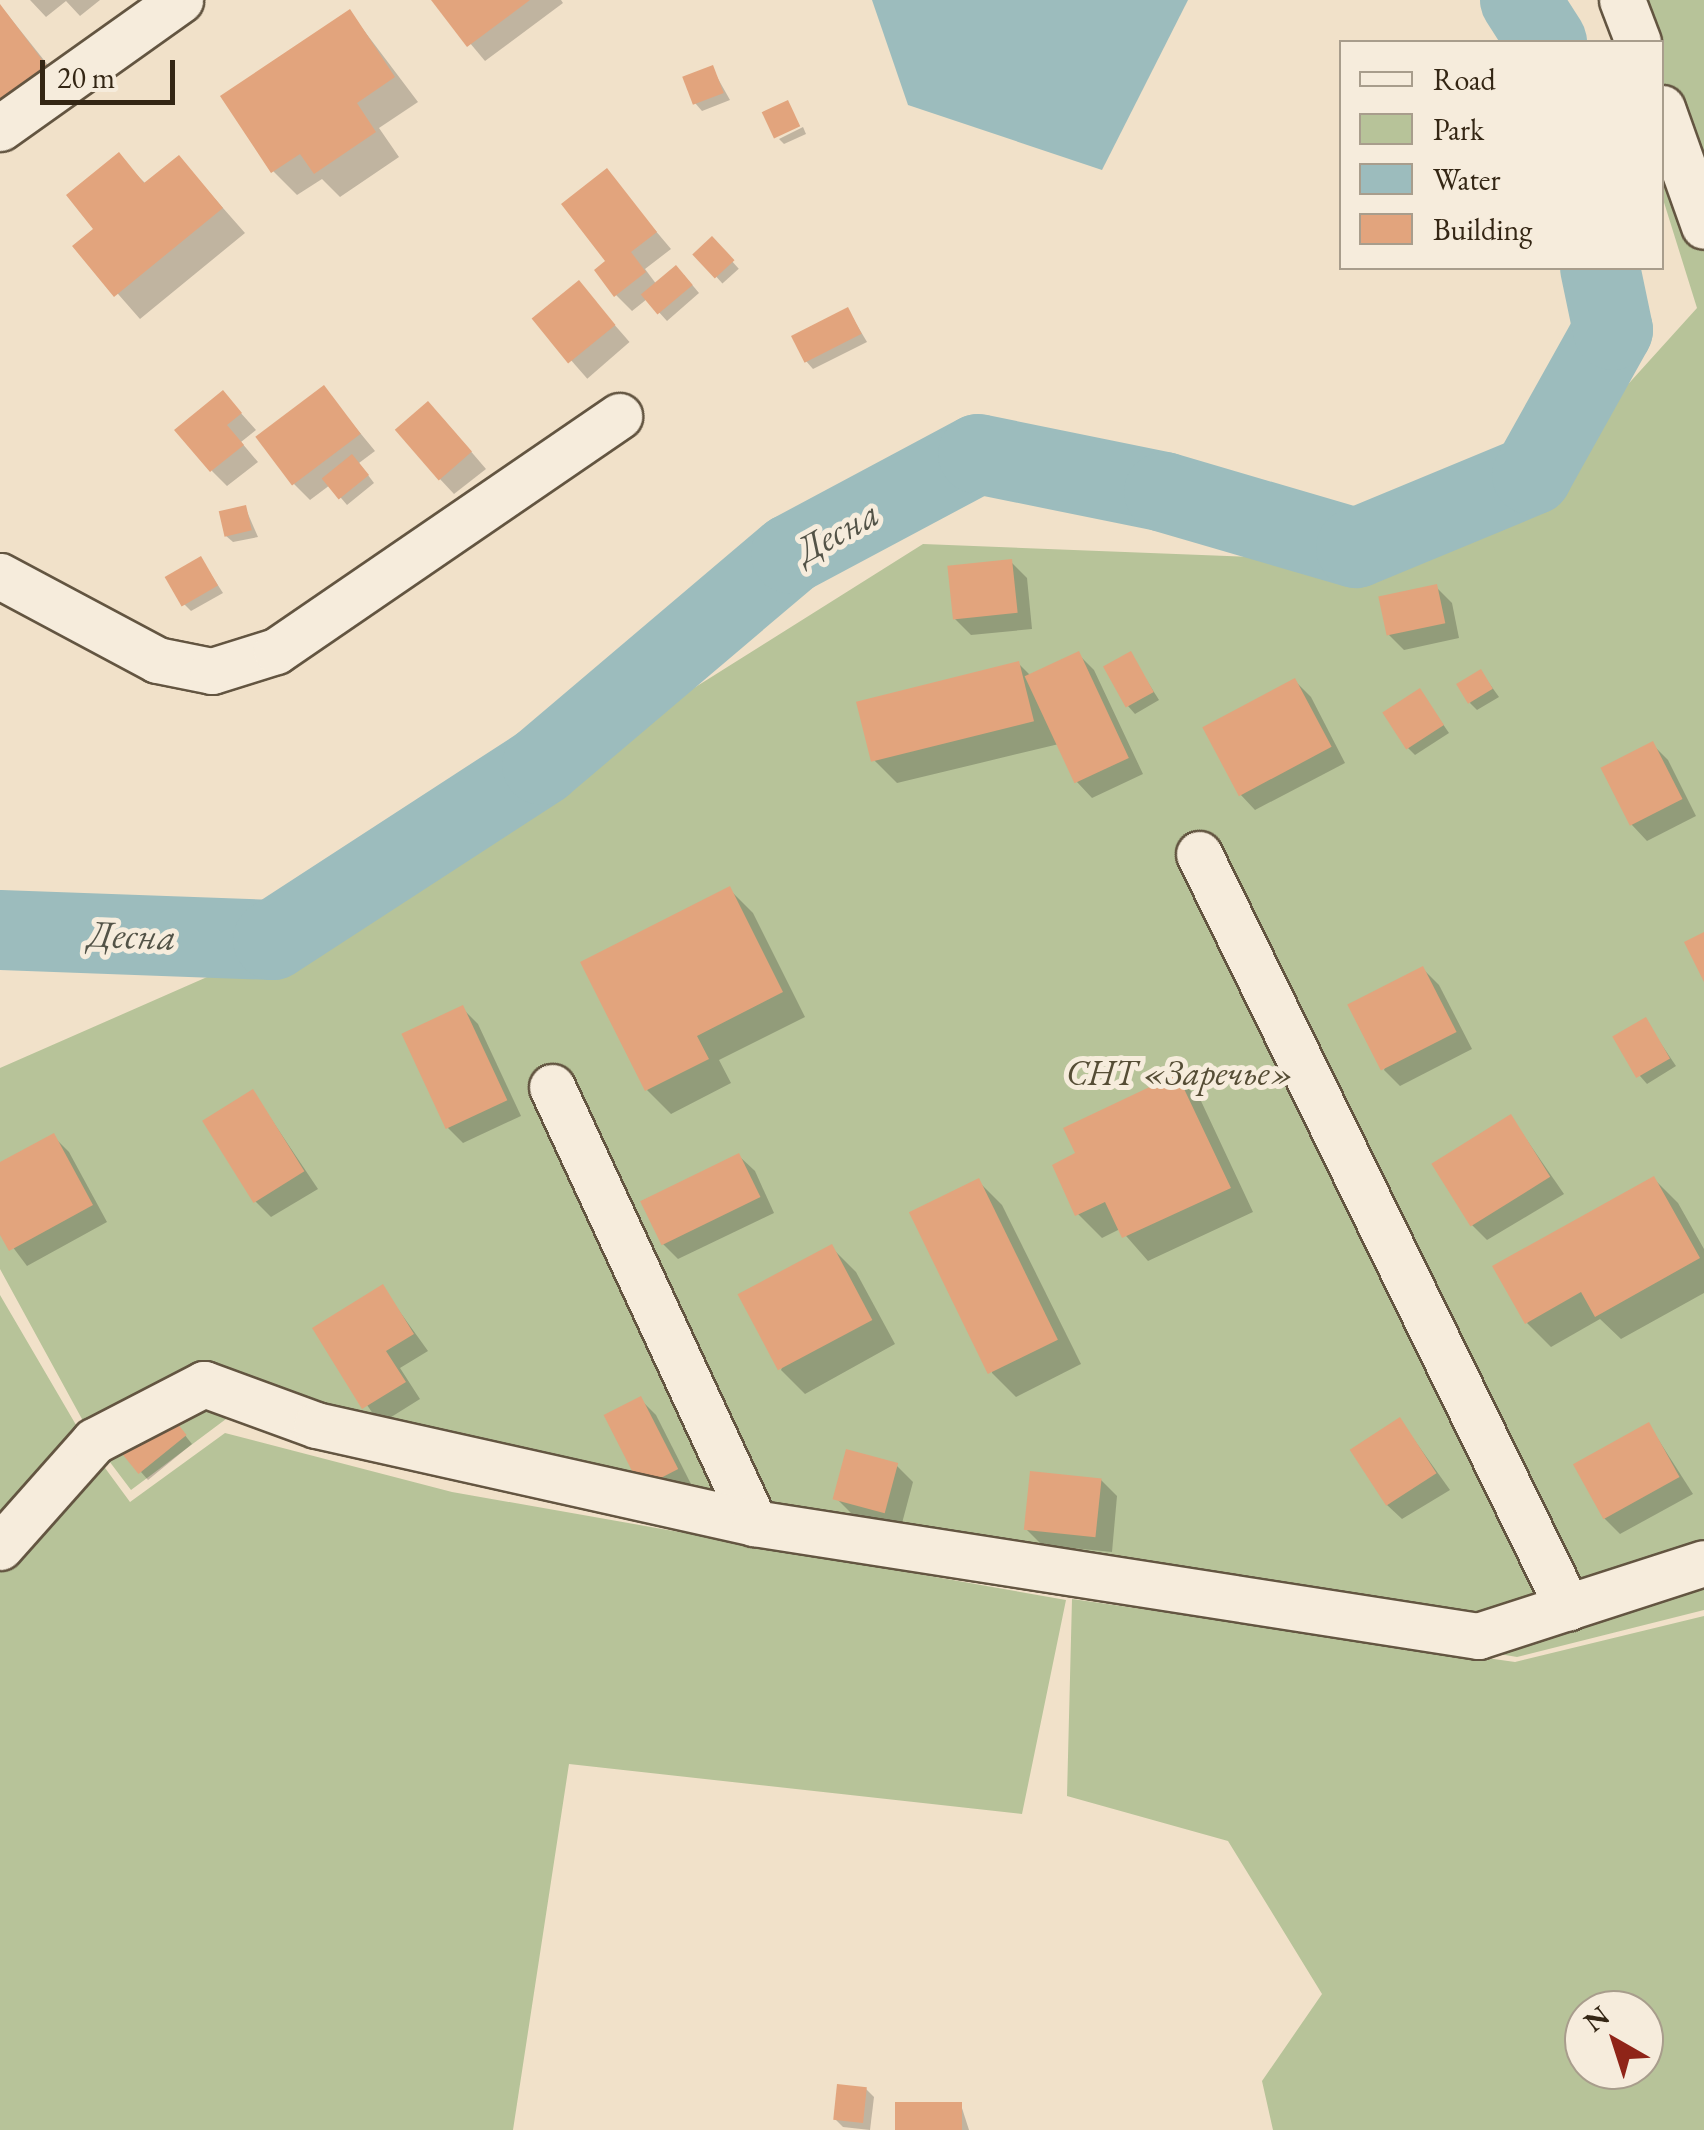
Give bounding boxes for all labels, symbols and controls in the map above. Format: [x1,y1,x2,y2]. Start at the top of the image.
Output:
scale bar [45,40,180,102]
legend [1339,40,1664,270]
text: 20 m [57,58,115,97]
text: Road [1433,60,1496,99]
text: Park [1433,110,1484,149]
text: Water [1433,160,1501,199]
text: Building [1433,210,1532,249]
water label: Десна [787,490,887,572]
water label: Десна [87,911,177,959]
park label: СНТ «Заречье» [1066,1052,1294,1094]
north arrow [1564,1990,1664,2090]
text: N [1576,1997,1617,2039]

